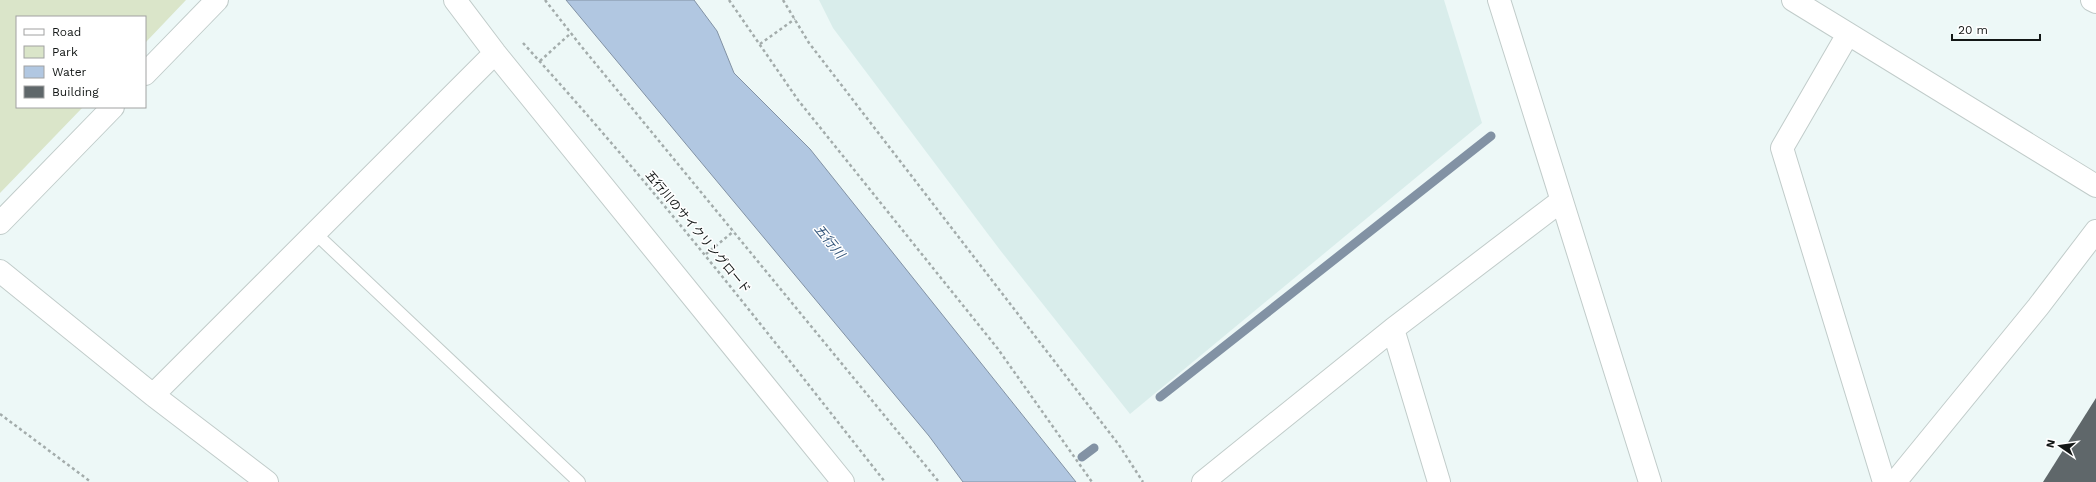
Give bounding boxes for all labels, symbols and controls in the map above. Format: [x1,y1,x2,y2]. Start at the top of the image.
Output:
legend [16,16,146,108]
scale bar [1952,16,2040,42]
text: 20 m [1958,23,1988,37]
text: Road [52,25,81,39]
text: Park [52,45,78,59]
text: Water [52,65,87,79]
text: Building [52,85,99,99]
street label: 五行川のサイクリングロード [643,168,753,296]
water label: 五行川 [812,221,849,263]
north arrow [2040,426,2080,466]
text: N [2043,438,2058,449]

